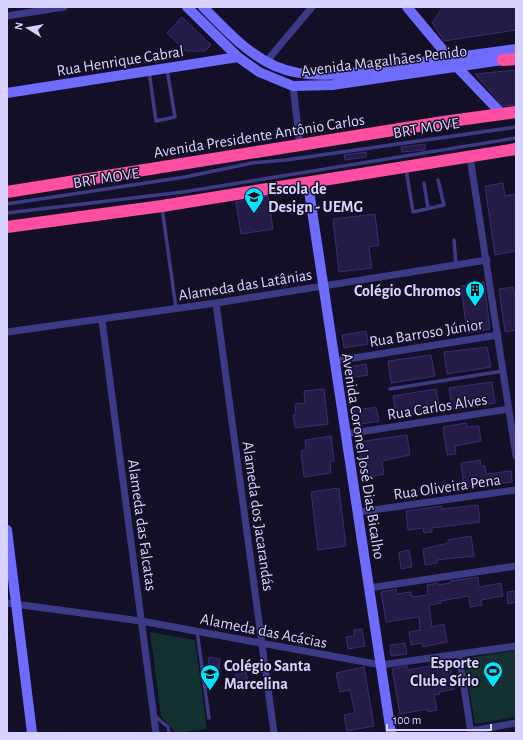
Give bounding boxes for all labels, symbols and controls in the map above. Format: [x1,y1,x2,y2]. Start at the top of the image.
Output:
north arrow [8,8,48,48]
text: N [13,21,25,31]
street label: Rua Henrique Cabral [56,43,185,79]
street label: Avenida Magalhães Penido [300,43,468,79]
street label: Avenida Presidente Antônio Carlos [152,111,366,161]
street label: BRT MOVE [392,115,461,141]
street label: BRT MOVE [72,165,141,191]
place label: Escola de Design - UEMG [268,181,363,215]
school or university icon: Escola de Design - UEMG [243,186,265,214]
street label: Alameda das Latânias [177,267,313,303]
building icon: Colégio Chromos [464,279,486,307]
place label: Colégio Chromos [354,283,461,299]
street label: Rua Barroso Júnior [368,316,485,350]
street label: Avenida Coronel José Dias Bicalho [339,352,387,561]
street label: Rua Carlos Alves [386,391,488,423]
street label: Alameda dos Jacarandás [240,440,276,592]
street label: Alameda das Falcatas [125,458,159,592]
street label: Rua Oliveira Pena [392,472,502,502]
street label: Alameda das Acácias [199,611,329,651]
place label: Esporte Clube Sírio [410,655,479,689]
place label: Colégio Santa Marcelina [224,658,311,692]
sports icon: Esporte Clube Sírio [482,660,504,688]
school or university icon: Colégio Santa Marcelina [199,663,221,691]
scale bar [387,706,491,732]
text: 100 m [393,714,421,726]

